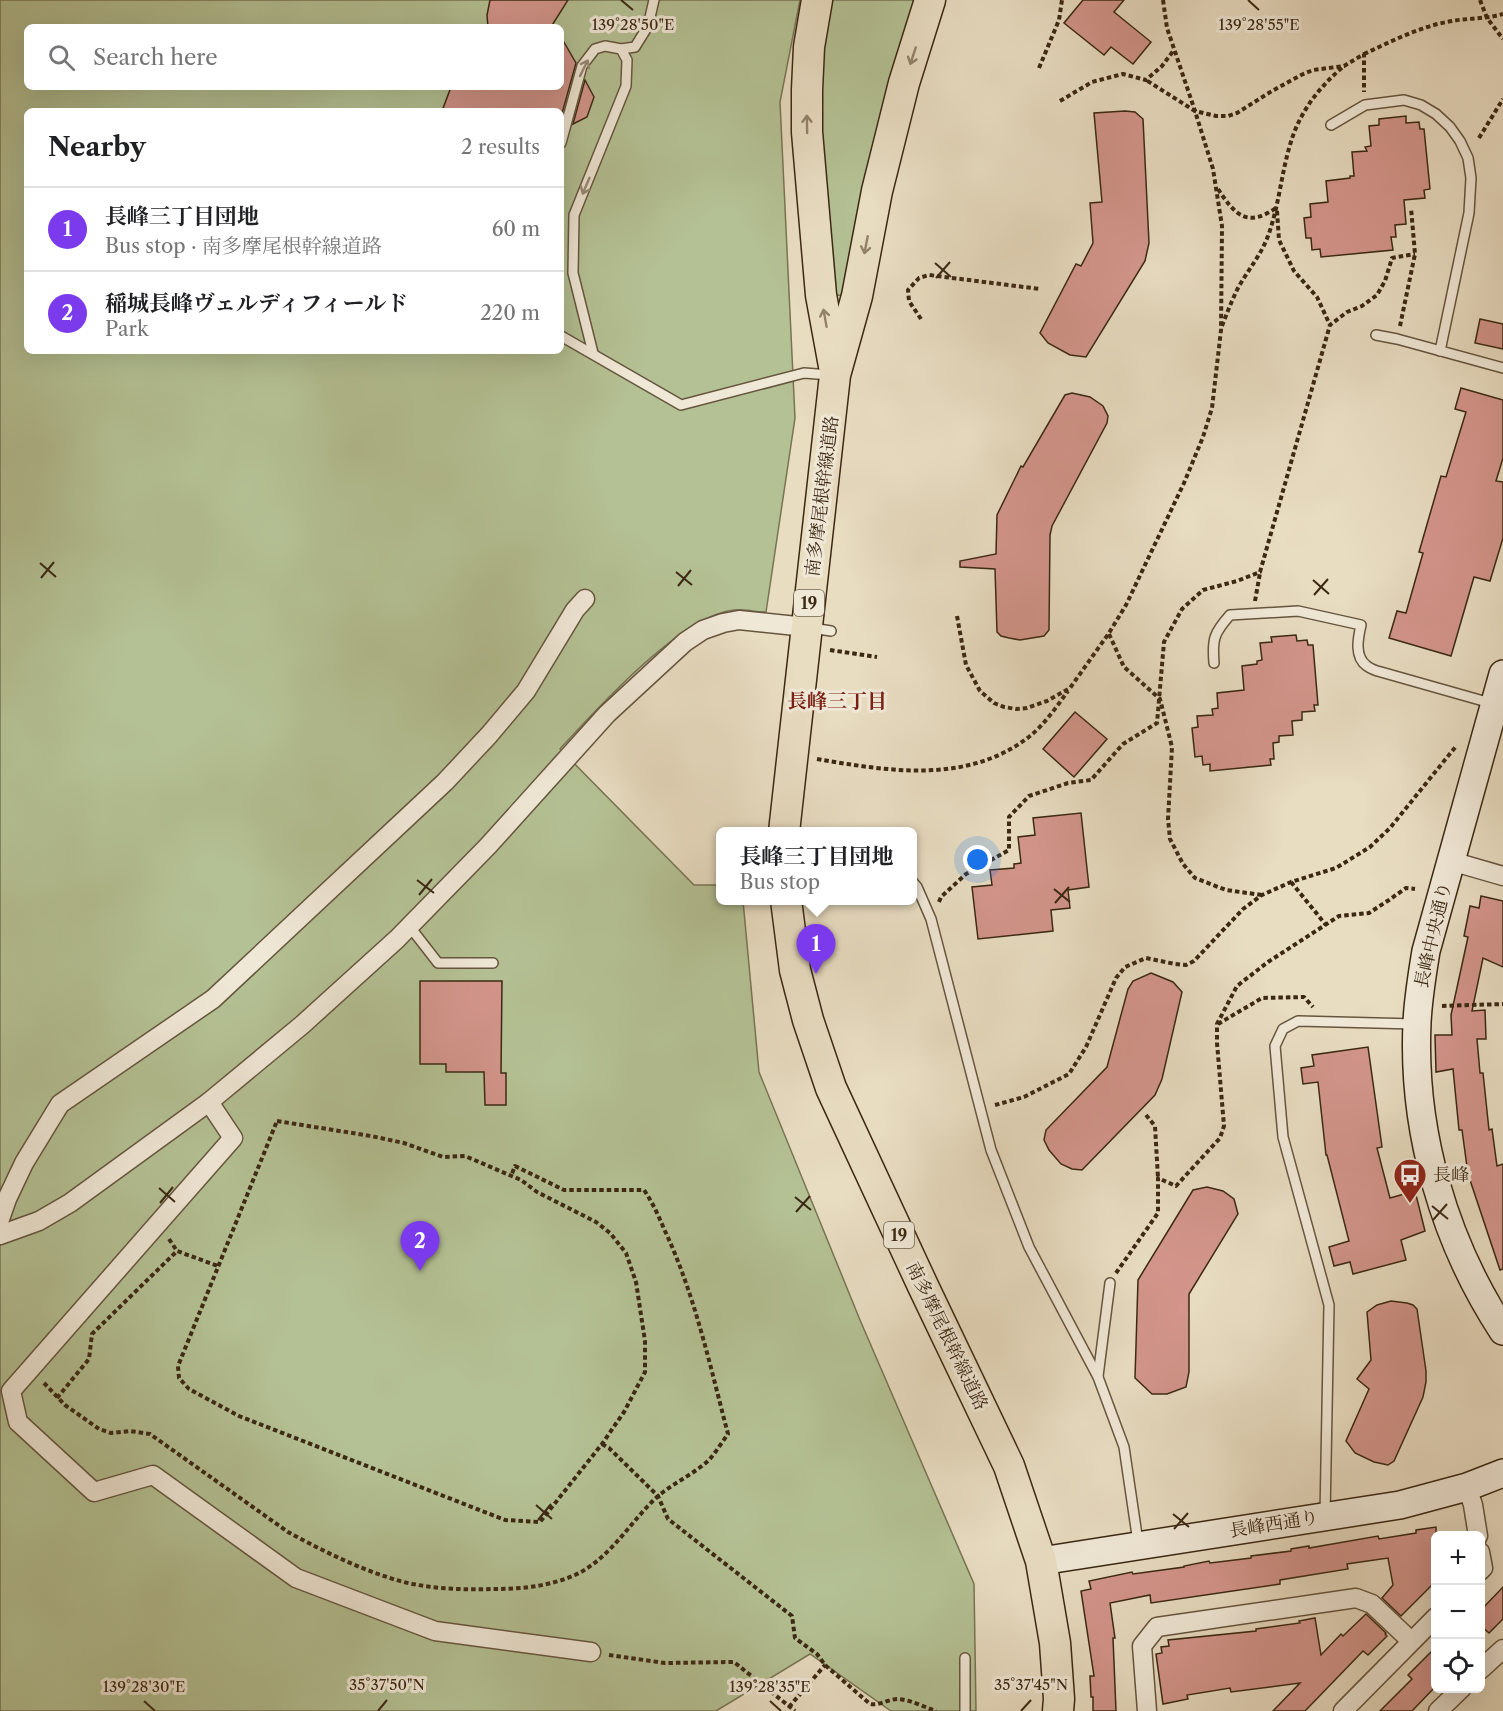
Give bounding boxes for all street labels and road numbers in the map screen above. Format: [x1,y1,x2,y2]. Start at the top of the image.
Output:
street label: 南多摩尾根幹線道路 [801,414,843,578]
road number: 19 [794,590,824,616]
street label: 長峰中央通り [1410,880,1456,990]
road number: 19 [884,1222,914,1248]
street label: 南多摩尾根幹線道路 [902,1258,992,1414]
street label: 長峰西通り [1228,1506,1320,1542]

